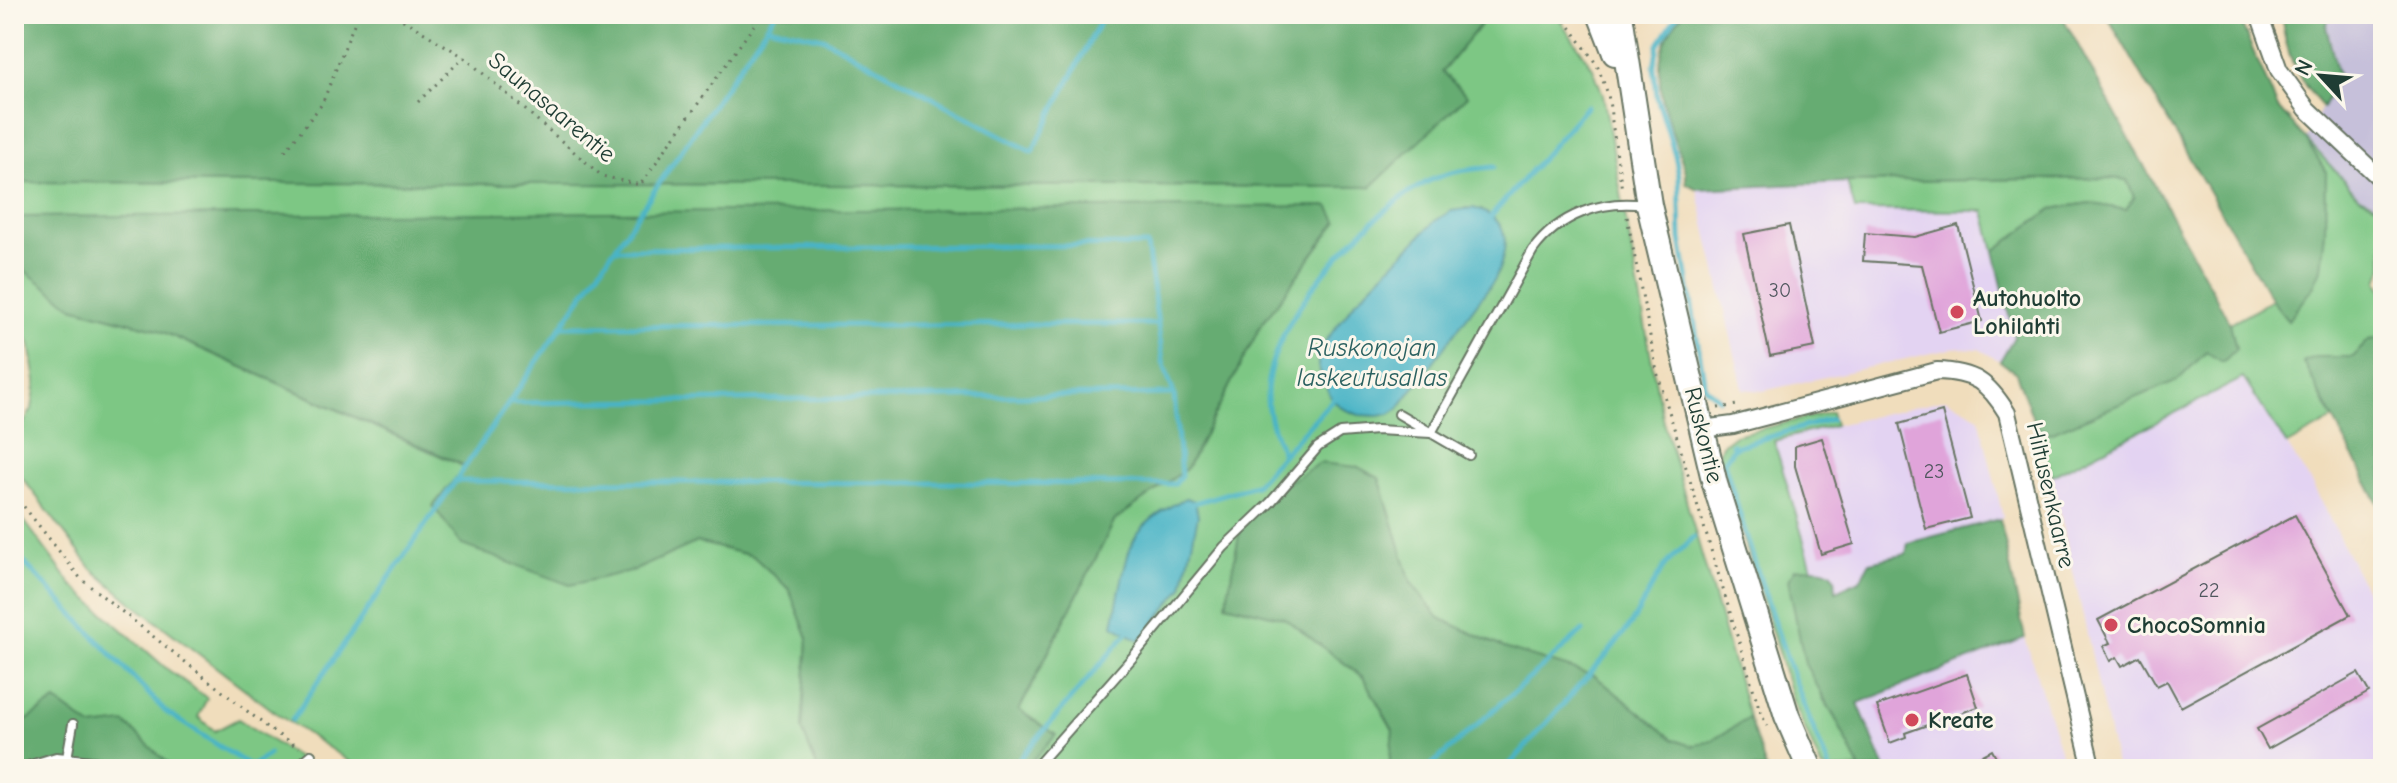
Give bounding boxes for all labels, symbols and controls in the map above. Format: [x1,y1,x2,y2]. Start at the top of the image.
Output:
north arrow [2281,36,2361,116]
street label: Saunasaarentie [483,46,621,168]
text: N [2289,56,2319,80]
house number: 30 [1769,279,1791,302]
place label: Autohuolto Lohilahti [1973,284,2081,340]
marker: Autohuolto Lohilahti [1948,303,1966,321]
water label: Ruskonojan laskeutusallas [1297,333,1448,393]
street label: Ruskontie [1679,384,1729,486]
street label: Hiltusenkaarre [2021,419,2081,571]
house number: 23 [1924,460,1944,483]
house number: 22 [2199,579,2219,602]
place label: ChocoSomnia [2127,611,2266,639]
marker: ChocoSomnia [2102,616,2120,634]
place label: Kreate [1928,706,1994,734]
marker: Kreate [1903,711,1921,729]

